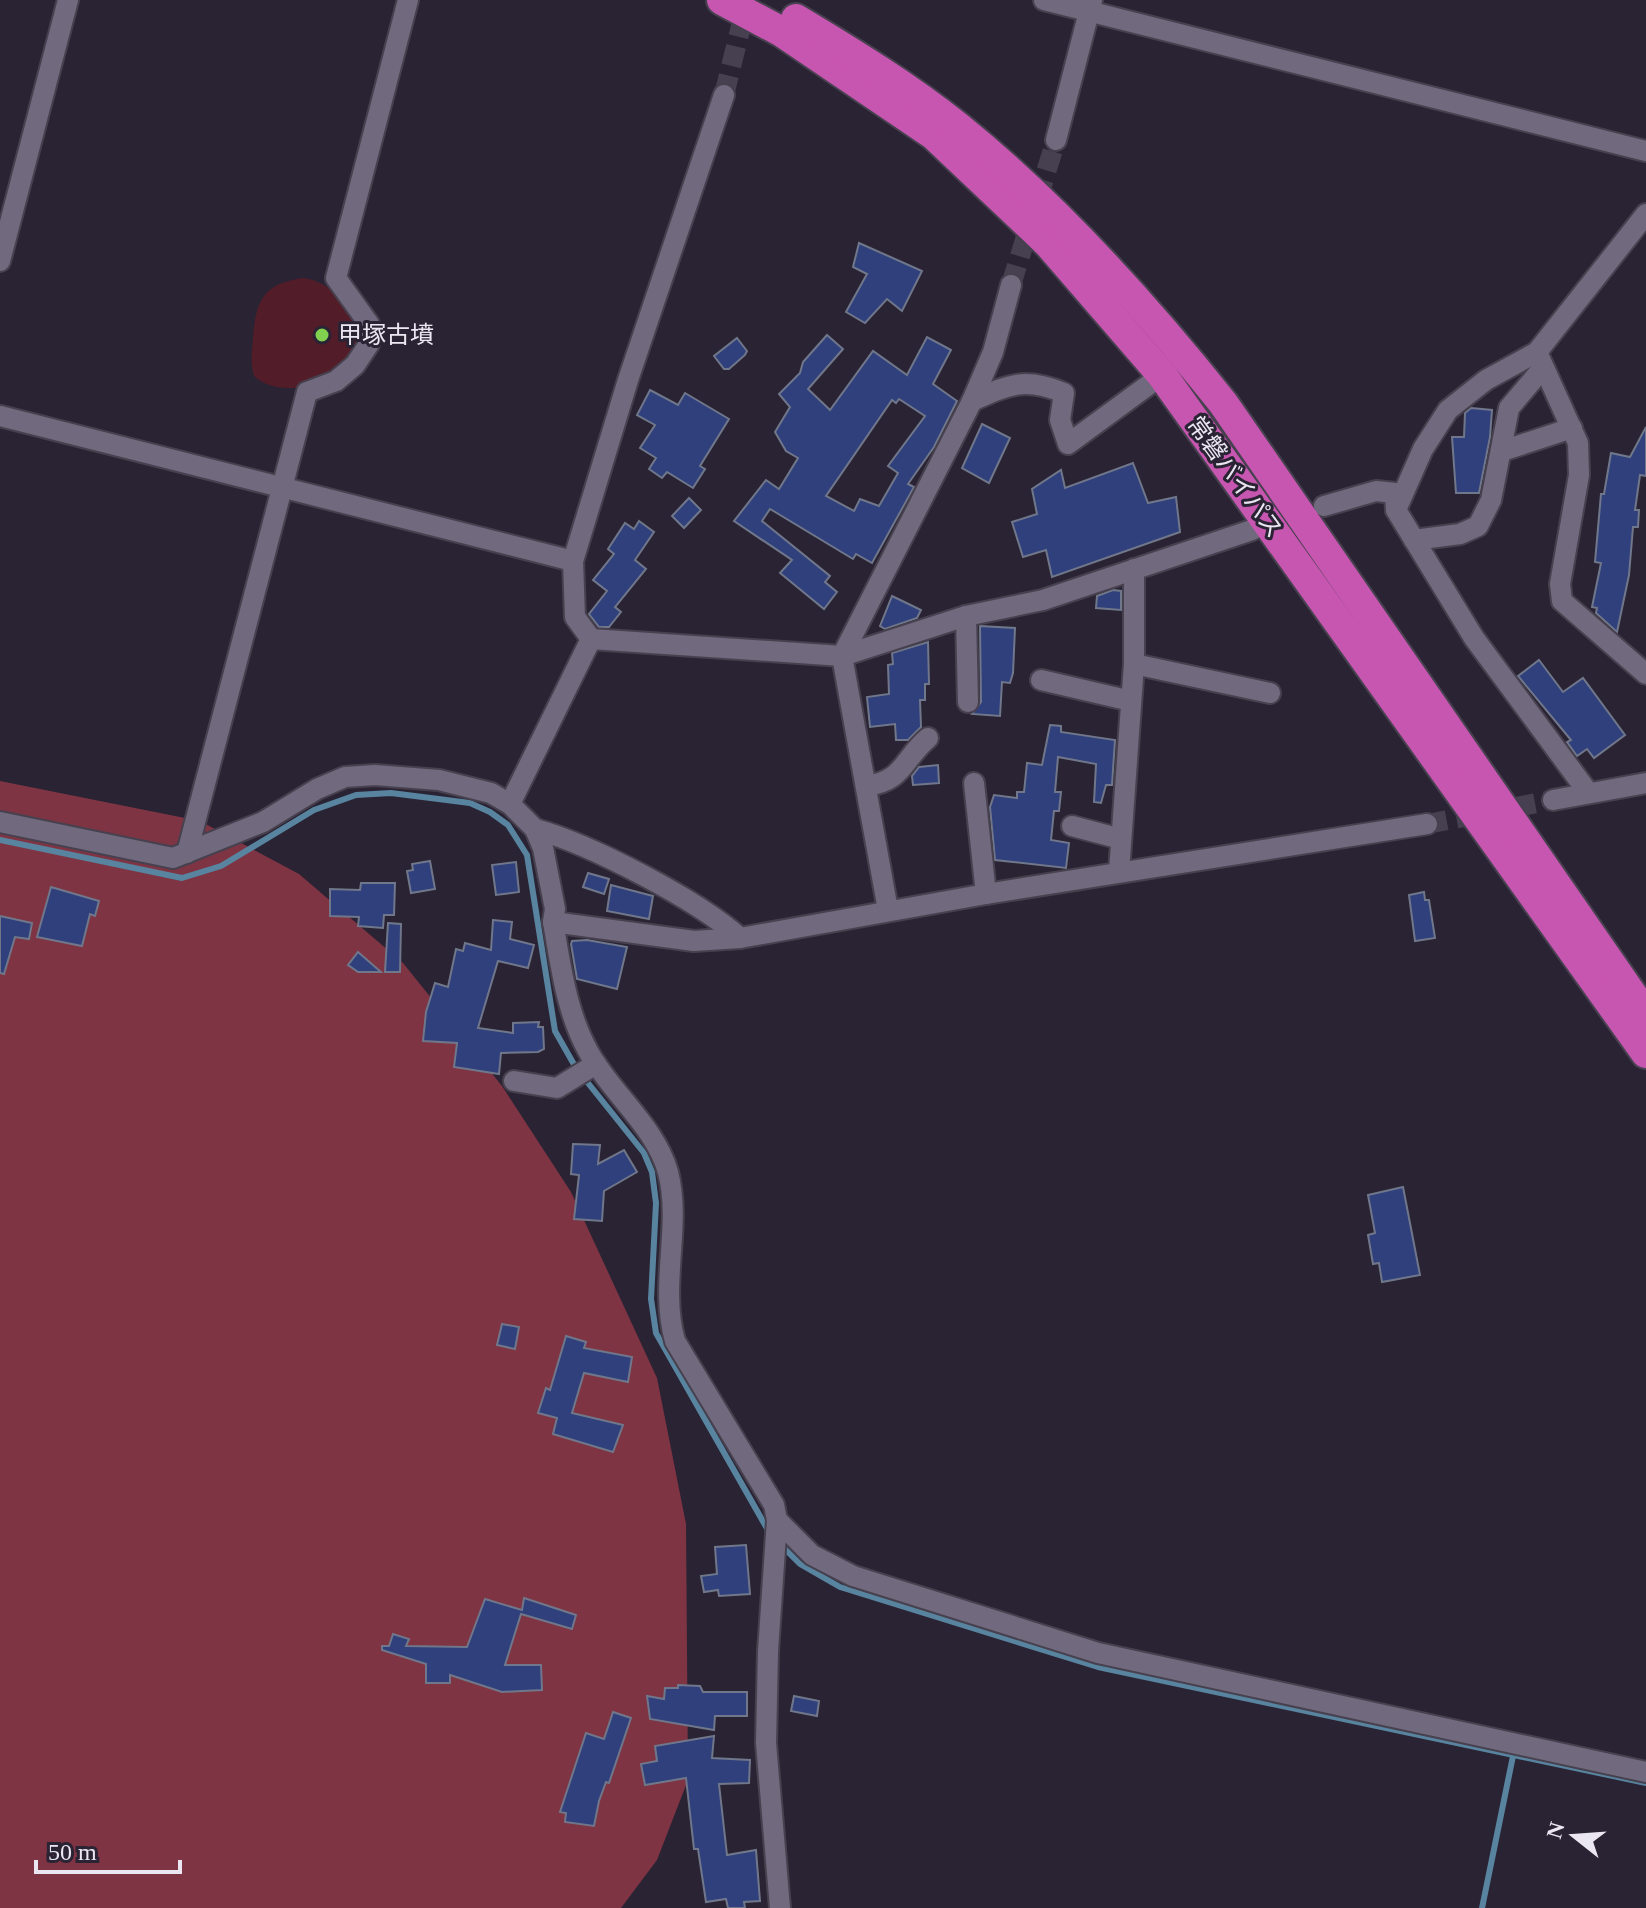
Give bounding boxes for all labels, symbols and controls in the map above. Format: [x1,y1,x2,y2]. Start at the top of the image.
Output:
place label: 甲塚古墳 [338,322,434,348]
marker: 甲塚古墳 [313,326,331,344]
street label: 常磐バイパス [1182,411,1288,543]
north arrow [1534,1796,1614,1876]
text: N [1541,1819,1570,1842]
scale bar [36,1824,180,1874]
text: 50 m [48,1839,97,1865]

